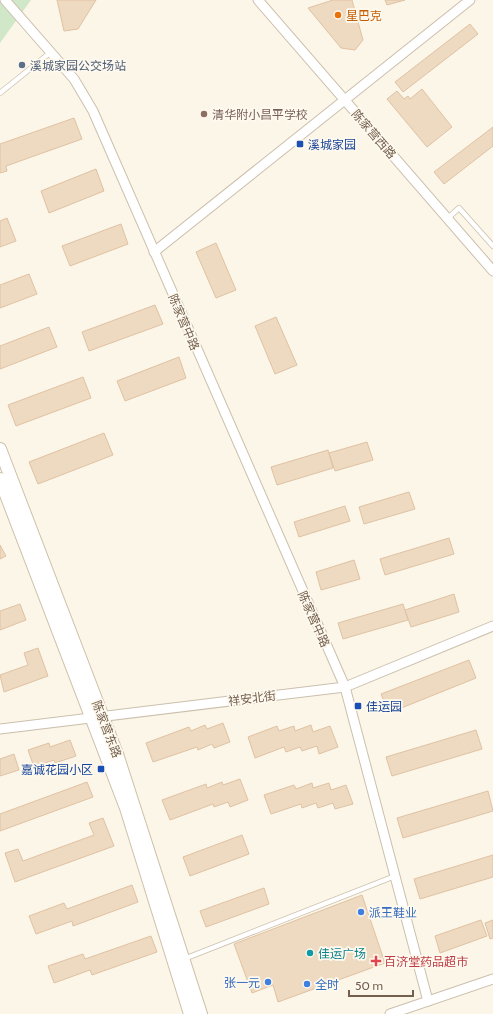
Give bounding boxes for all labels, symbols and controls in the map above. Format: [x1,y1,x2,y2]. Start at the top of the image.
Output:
place label: 星巴克 [346,8,382,23]
marker: 星巴克 [333,10,343,20]
place label: 溪城家园公交场站 [30,58,126,73]
marker: 溪城家园公交场站 [17,60,27,70]
street label: 陈家营西路 [349,106,399,162]
place label: 清华附小昌平学校 [212,107,308,122]
marker: 清华附小昌平学校 [199,109,209,119]
place label: 溪城家园 [308,137,356,152]
marker: 溪城家园 [295,139,305,149]
street label: 陈家营中路 [165,291,203,353]
street label: 陈家营中路 [295,589,333,649]
street label: 祥安北街 [227,688,277,708]
street label: 陈家营东路 [89,698,125,760]
place label: 佳运园 [366,699,402,714]
marker: 佳运园 [353,701,363,711]
place label: 嘉诚花园小区 [21,762,93,777]
marker: 嘉诚花园小区 [96,764,106,774]
place label: 派王鞋业 [369,905,417,920]
marker: 派王鞋业 [356,907,366,917]
place label: 佳运广场 [318,946,366,961]
marker: 佳运广场 [305,948,315,958]
place label: 百济堂药品超市 [384,954,468,969]
marker: 百济堂药品超市 [371,956,381,966]
scale bar [349,972,413,998]
place label: 张一元 [224,975,260,990]
marker: 张一元 [263,977,273,987]
place label: 全时 [315,977,339,992]
text: 50 m [355,978,383,993]
marker: 全时 [302,979,312,989]

